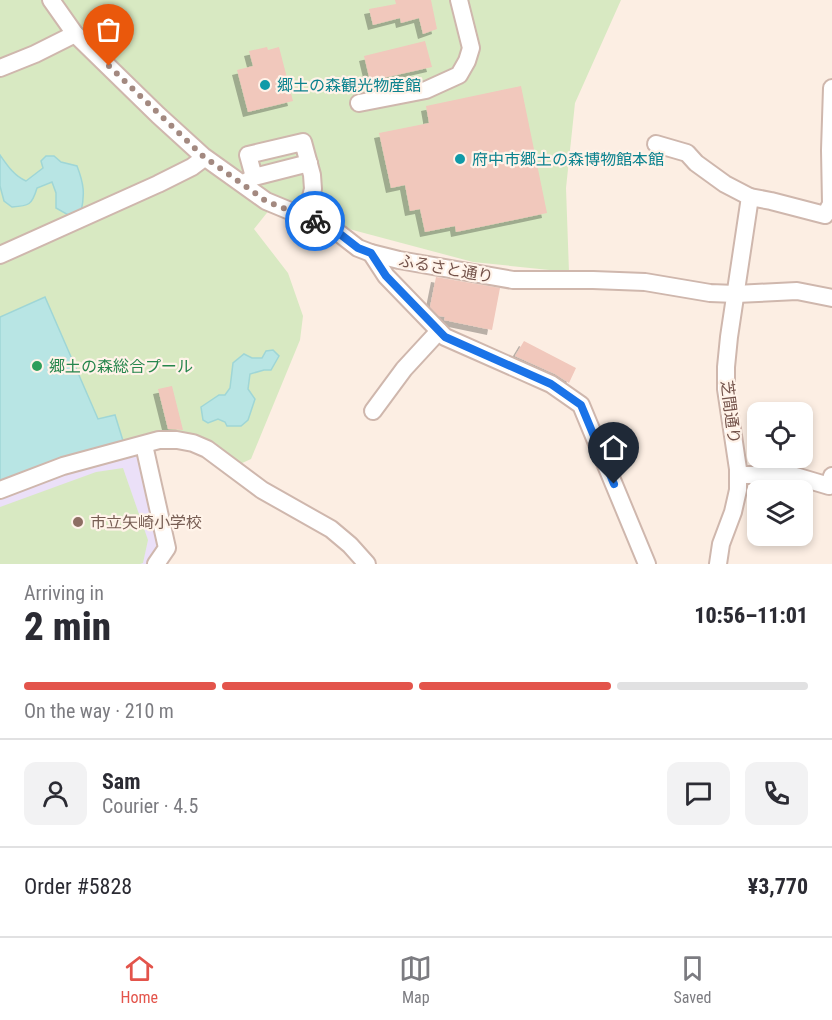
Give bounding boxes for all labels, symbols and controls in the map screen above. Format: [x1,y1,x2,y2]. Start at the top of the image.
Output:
pin [83,4,134,66]
icon: bag [92,13,125,46]
place label: 郷土の森観光物産館 [277,76,421,95]
marker: 郷土の森観光物産館 [258,78,272,92]
place label: 府中市郷土の森博物館本館 [472,150,664,169]
marker: 府中市郷土の森博物館本館 [453,152,467,166]
courier [285,191,345,251]
icon: bike [299,205,332,238]
street label: ふるさと通り [397,251,495,286]
place label: 郷土の森総合プール [49,357,193,376]
marker: 郷土の森総合プール [30,359,44,373]
street label: 芝間通り [717,379,744,445]
map controls [747,402,813,546]
button: locate [747,402,813,468]
pin [588,422,639,484]
icon: home [597,431,630,464]
button: layers [747,480,813,546]
place label: 市立矢崎小学校 [90,513,202,532]
marker: 市立矢崎小学校 [71,515,85,529]
text: Arriving in [24,581,104,605]
text: 10:56–11:01 [694,603,808,628]
text: 2 min [24,604,111,650]
text: On the way · 210 m [24,699,174,723]
button: person [24,762,87,825]
button: chat [667,762,730,825]
button: phone [745,762,808,825]
text: Sam [102,769,141,794]
text: Courier · 4.5 [102,794,198,818]
text: Order #5828 [24,874,132,899]
text: ¥3,770 [748,874,808,899]
tab: Home [121,952,158,1007]
tab: Map [399,952,432,1007]
tab: Saved [673,952,711,1007]

